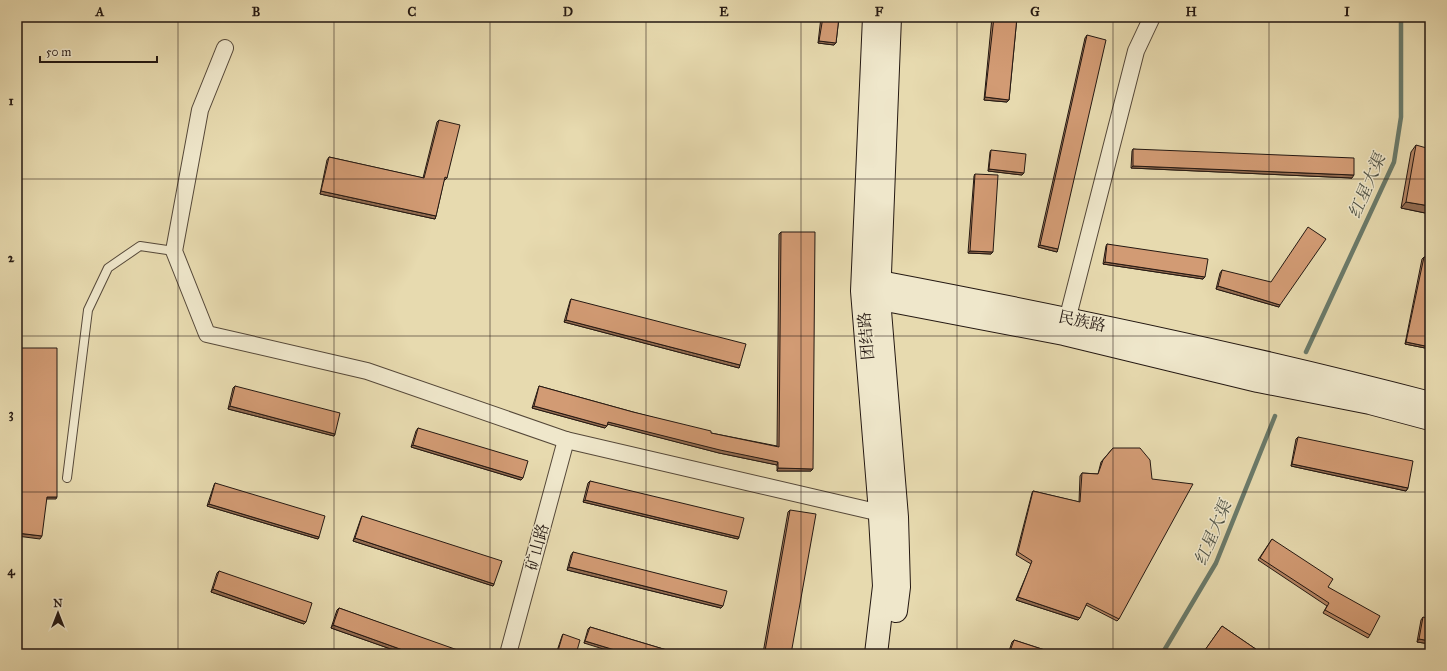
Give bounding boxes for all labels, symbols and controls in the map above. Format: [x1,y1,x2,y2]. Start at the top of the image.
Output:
text: A [95,4,105,20]
text: B [252,4,261,20]
text: C [408,4,417,20]
text: D [563,4,573,20]
text: E [719,4,729,20]
text: F [875,4,884,20]
text: G [1030,4,1040,20]
text: H [1185,4,1197,20]
text: I [1344,4,1350,20]
scale bar [40,38,157,64]
text: 50 m [46,45,71,59]
text: 1 [8,93,14,109]
water label: 红星大渠 [1344,149,1391,221]
text: 2 [8,250,15,266]
street label: 民族路 [1057,307,1107,335]
street label: 团结路 [854,311,878,361]
text: 3 [8,406,14,422]
water label: 红星大渠 [1190,496,1237,568]
street label: 矿山路 [522,521,552,573]
text: 4 [7,563,15,579]
north arrow [38,593,78,633]
text: N [53,597,63,610]

